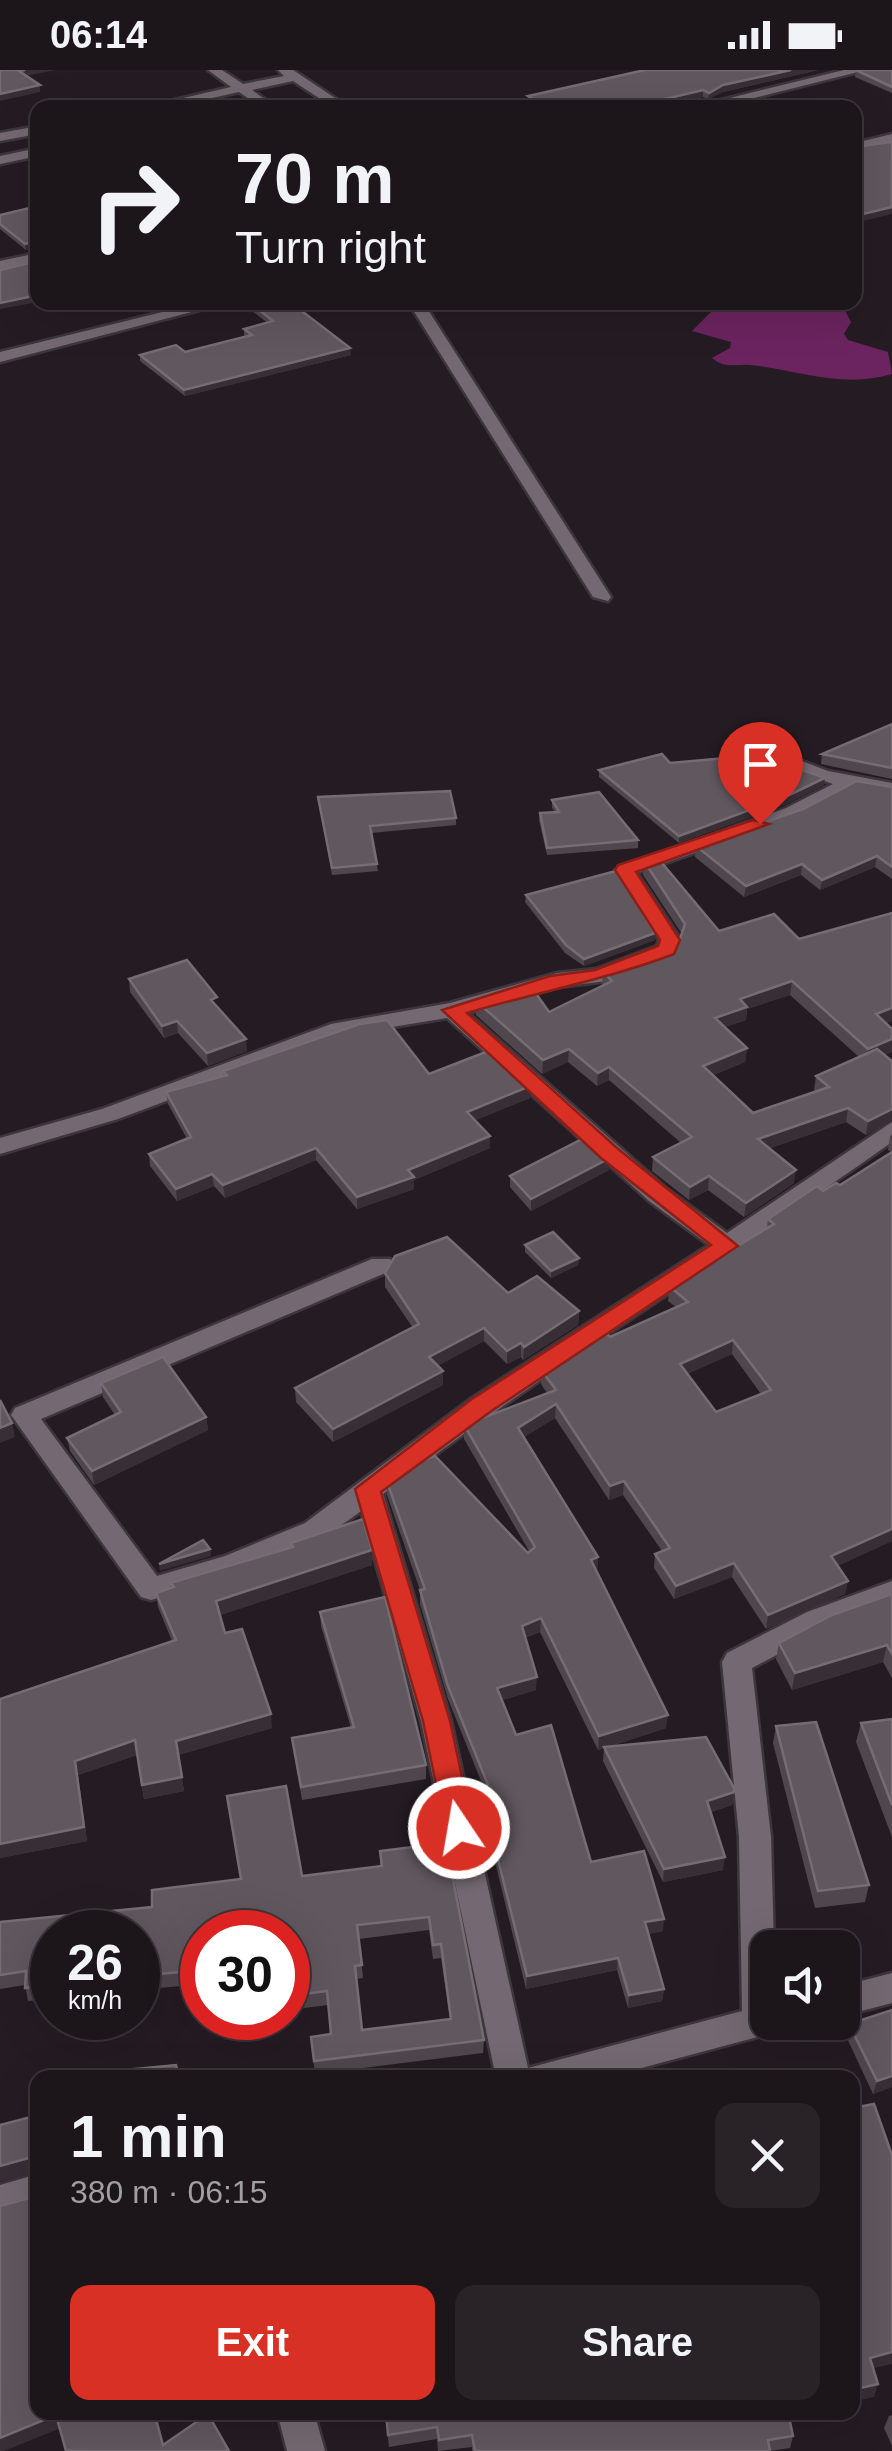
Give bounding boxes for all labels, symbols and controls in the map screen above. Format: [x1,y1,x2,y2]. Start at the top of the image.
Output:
text: 06:14 [50,14,147,56]
icon: right [70,140,200,270]
text: 70 m [235,140,395,218]
text: Turn right [235,222,426,273]
pin [718,722,803,825]
icon: arrive [733,737,788,792]
position arrow [407,1776,511,1880]
speed limit sign: 30 [180,1910,310,2040]
map controls [750,1930,860,2040]
button: sound [750,1930,860,2040]
text: 26 [67,1935,123,1991]
text: km/h [68,1986,122,2014]
text: 1 min [70,2103,227,2170]
button: close [715,2103,820,2208]
text: 380 m · 06:15 [70,2174,267,2210]
button: Exit [70,2285,435,2400]
button: Share [455,2285,820,2400]

